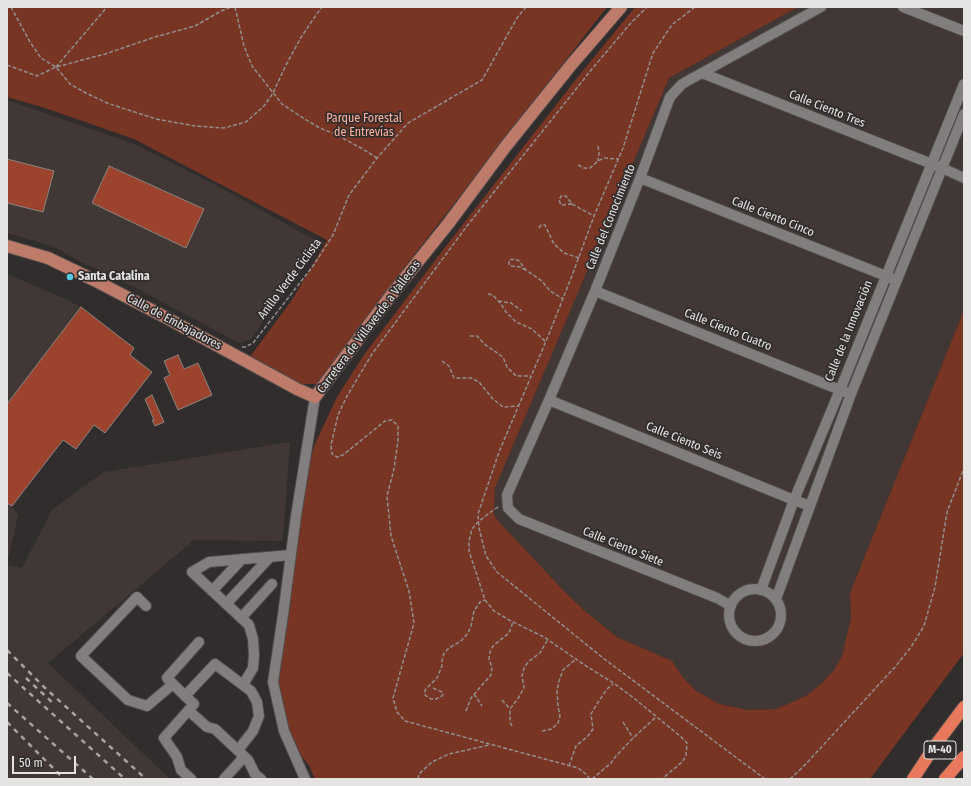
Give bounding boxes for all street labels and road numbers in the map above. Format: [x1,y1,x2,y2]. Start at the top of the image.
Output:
street label: Calle Ciento Tres [787,87,867,131]
street label: Calle del Conocimiento [583,162,639,272]
street label: Calle Ciento Cinco [730,194,816,240]
street label: Anillo Verde Ciclista [255,236,325,322]
street label: Carretera de Villaverde a Vallecas [314,258,424,396]
street label: Calle de la Innovación [822,278,876,384]
street label: Calle de Embajadores [124,291,224,353]
street label: Calle Ciento Cuatro [682,306,774,354]
street label: Calle Ciento Seis [644,419,724,463]
street label: Calle Ciento Siete [581,524,665,570]
road number: M-40 [924,741,956,759]

